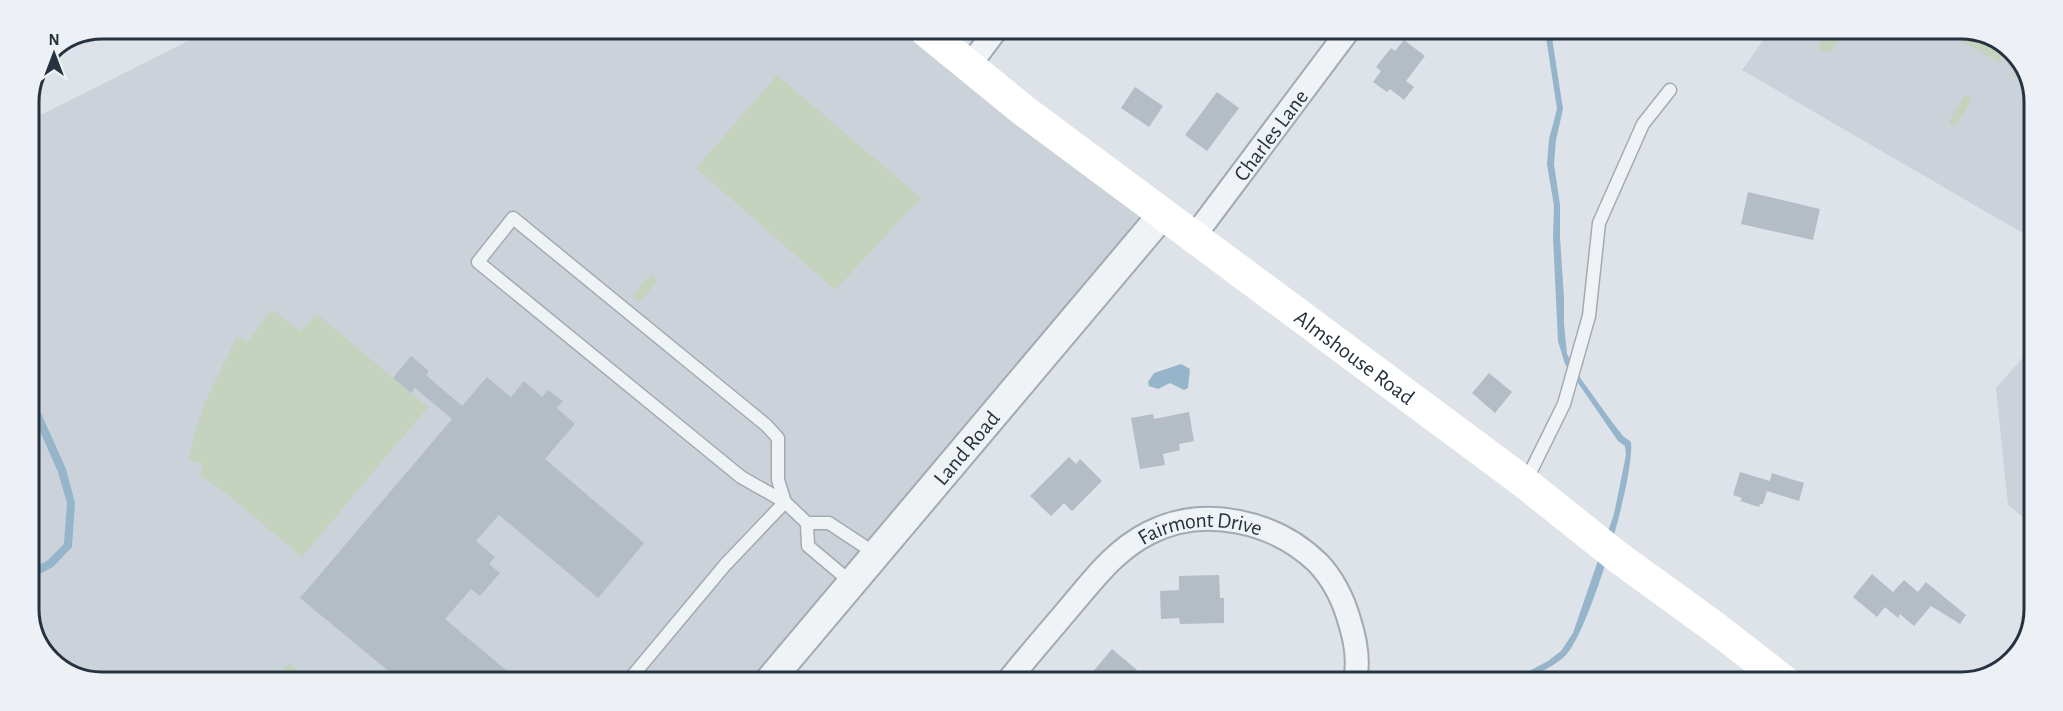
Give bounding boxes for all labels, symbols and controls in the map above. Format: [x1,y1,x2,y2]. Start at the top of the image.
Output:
north arrow [24,24,84,84]
text: N [48,32,60,48]
street label: Charles Lane [1230,86,1312,185]
street label: Almshouse Road [1290,306,1418,409]
street label: Land Road [930,407,1004,489]
street label: Fairmont Drive [1134,509,1265,549]

